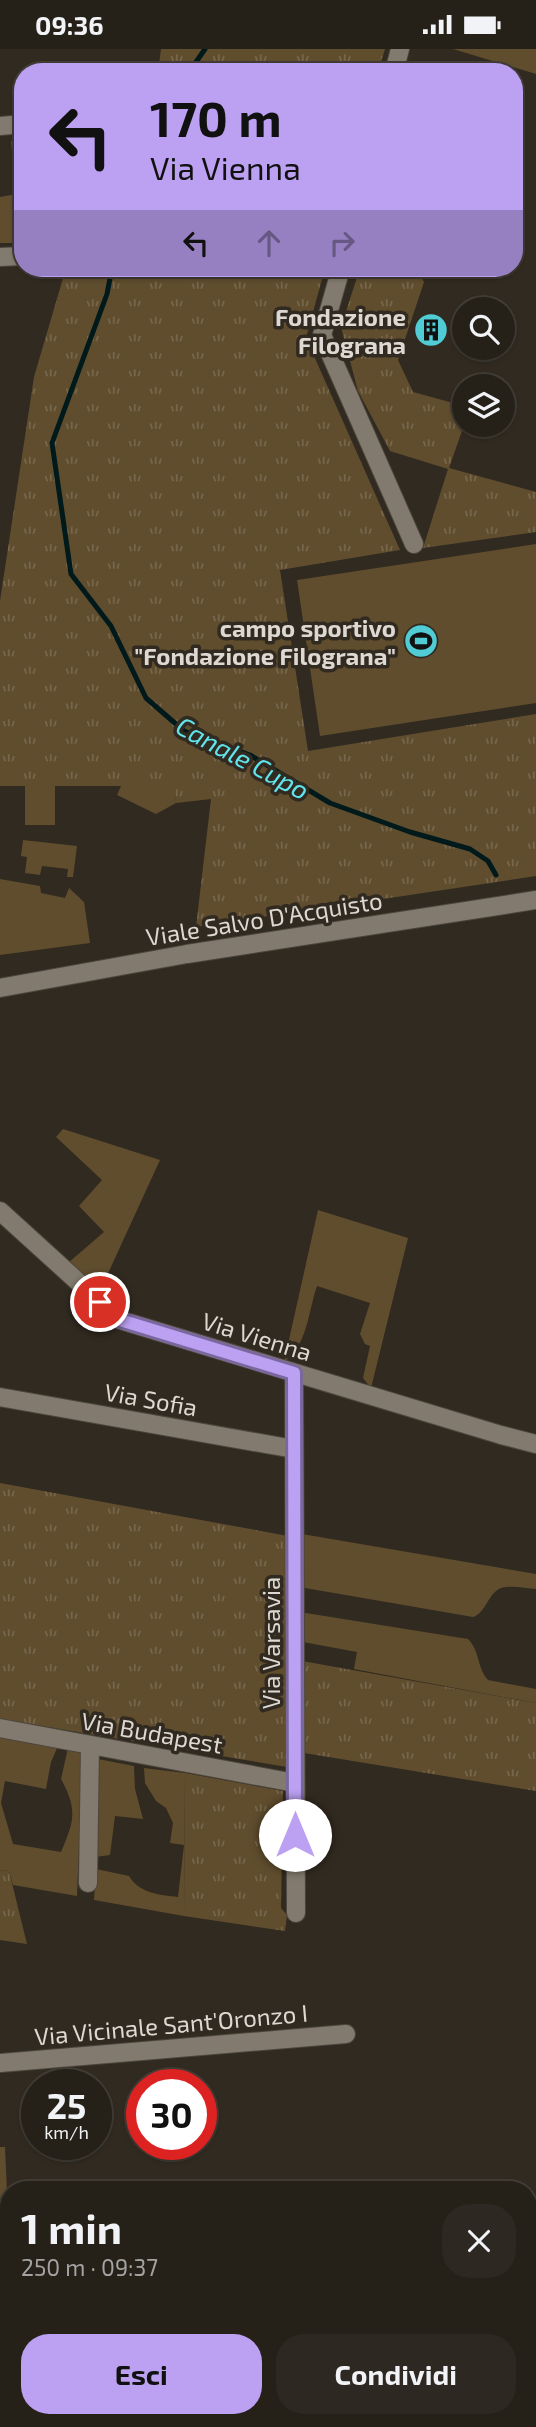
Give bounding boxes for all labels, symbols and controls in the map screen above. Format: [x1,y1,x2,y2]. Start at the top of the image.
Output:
text: 09:36 [35,9,104,40]
text: 170 m [150,88,282,147]
icon: left [35,91,126,182]
text: Via Vienna [150,148,301,186]
icon: left [177,224,215,262]
icon: ahead [250,224,288,262]
icon: right [323,224,361,262]
map controls [452,297,515,437]
button: search [452,297,515,360]
place label: Fondazione Filograna [275,302,406,359]
building icon: Fondazione Filograna [412,311,450,349]
button: layers [452,374,515,437]
place label: campo sportivo "Fondazione Filograna" [134,613,396,670]
sports icon: campo sportivo "Fondazione Filograna" [402,622,440,660]
water label: Canale Cupo [171,709,315,805]
street label: Viale Salvo D'Acquisto [144,885,384,951]
pin [70,1272,130,1332]
icon: arrive [81,1283,119,1321]
street label: Via Vienna [199,1306,315,1366]
street label: Via Sofia [102,1377,200,1421]
street label: Via Varsavia [256,1577,285,1709]
street label: Via Budapest [79,1705,225,1759]
position arrow [258,1798,332,1872]
street label: Via Vicinale Sant'Oronzo I [33,1998,309,2050]
speed limit sign: 30 [126,2069,217,2160]
text: 25 [47,2084,86,2126]
text: km/h [44,2121,89,2143]
text: 1 min [21,2202,122,2252]
button: close [442,2204,516,2278]
text: 250 m · 09:37 [21,2253,158,2281]
button: Esci [21,2334,262,2414]
button: Condividi [276,2334,516,2414]

